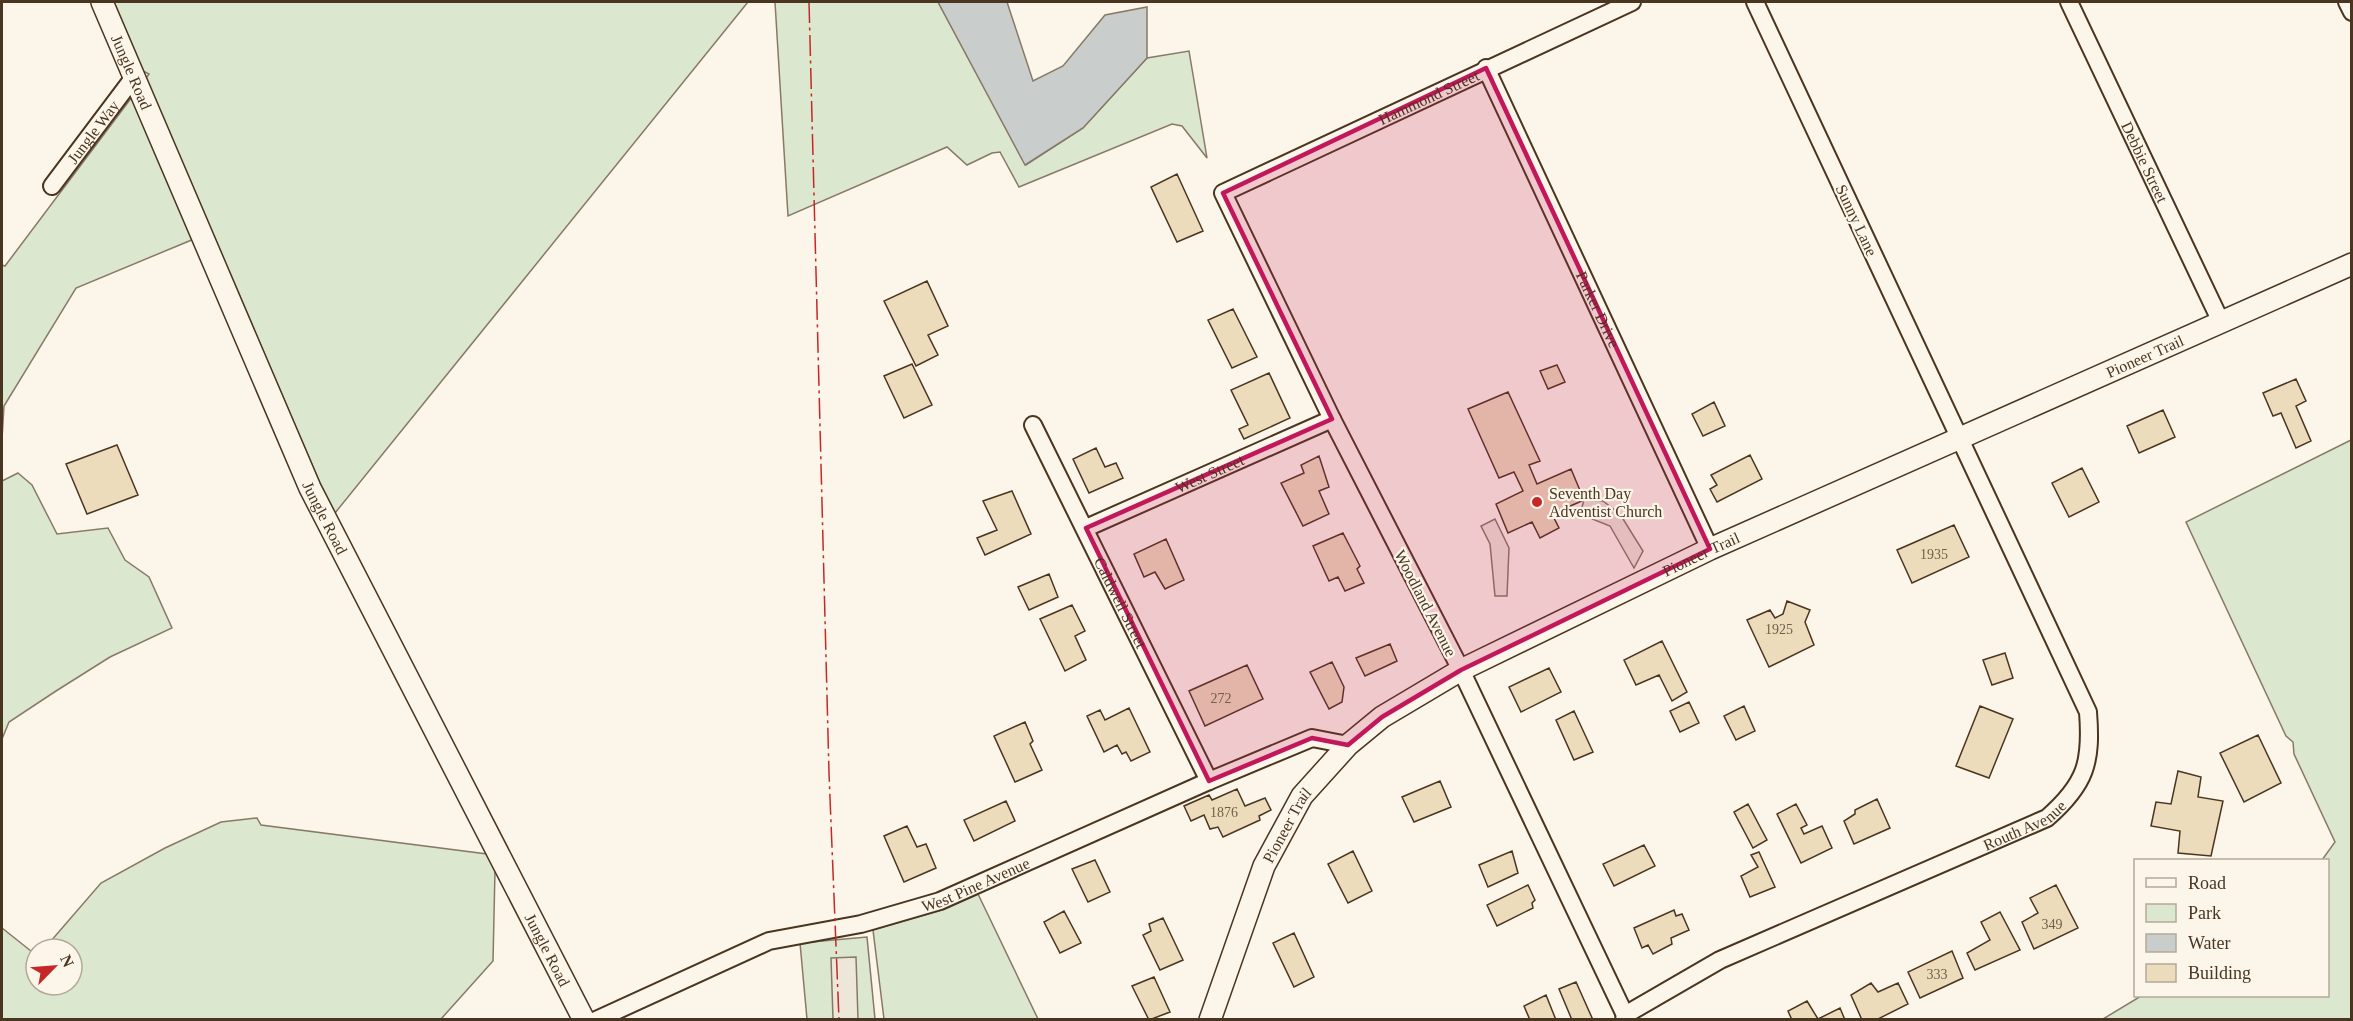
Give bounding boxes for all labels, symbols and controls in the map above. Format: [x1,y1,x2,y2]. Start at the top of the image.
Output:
street label: Jungle Road [108,32,155,112]
street label: Hammond Street [1376,66,1482,128]
street label: Jungle Way [64,97,123,167]
street label: Debbie Street [2118,119,2171,206]
street label: Sunny Lane [1832,182,1880,259]
street label: Parker Drive [1573,268,1623,350]
street label: Pioneer Trail [2103,332,2187,381]
street label: West Street [1173,451,1247,496]
street label: Jungle Road [299,479,351,557]
place label: Seventh Day Adventist Church [1549,485,1662,520]
marker: Seventh Day Adventist Church [1530,495,1544,509]
street label: Pioneer Trail [1660,529,1743,580]
street label: Woodland Avenue [1391,547,1460,659]
house number: 1935 [1920,547,1948,562]
street label: Caldwell Street [1091,554,1150,651]
house number: 1925 [1765,622,1793,637]
house number: 272 [1211,691,1232,706]
street label: Pioneer Trail [1259,784,1315,866]
street label: Routh Avenue [1981,797,2069,854]
house number: 1876 [1210,805,1238,820]
street label: West Pine Avenue [920,854,1032,915]
legend [2134,859,2329,997]
text: Road [2188,873,2226,893]
text: Park [2188,903,2221,923]
street label: Jungle Road [522,911,573,989]
house number: 349 [2042,917,2063,932]
text: Water [2188,933,2231,953]
north arrow [24,937,84,997]
text: N [57,952,77,970]
text: Building [2188,963,2251,983]
house number: 333 [1927,967,1948,982]

